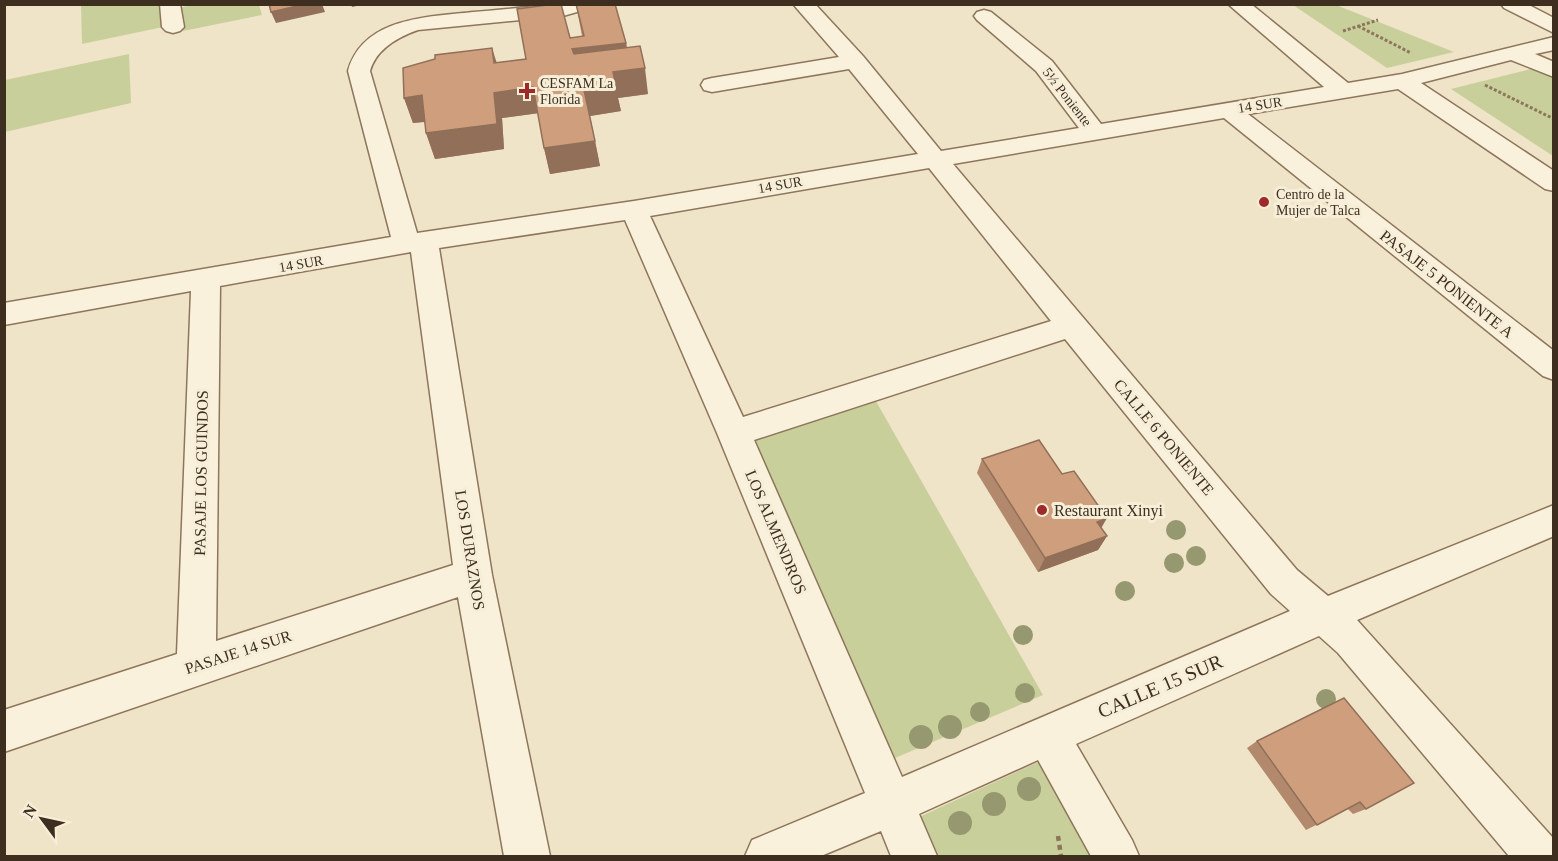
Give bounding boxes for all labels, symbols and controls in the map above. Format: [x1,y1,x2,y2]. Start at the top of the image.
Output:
street label: 5½ Poniente [1040,65,1094,129]
place label: CESFAM La Florida [540,76,614,107]
marker: CESFAM La Florida [518,82,536,100]
street label: 14 SUR [1237,94,1284,116]
street label: 14 SUR [757,174,804,196]
place label: Centro de la Mujer de Talca [1276,187,1361,218]
marker: Centro de la Mujer de Talca [1257,195,1271,209]
street label: PASAJE 5 PONIENTE A [1377,227,1517,342]
street label: 14 SUR [278,253,325,275]
street label: CALLE 6 PONIENTE [1111,376,1217,498]
street label: PASAJE LOS GUINDOS [191,390,211,556]
street label: LOS ALMENDROS [742,468,810,596]
street label: LOS DURAZNOS [452,489,488,611]
place label: Restaurant Xinyi [1054,502,1163,520]
marker: Restaurant Xinyi [1035,503,1049,517]
street label: PASAJE 14 SUR [183,627,294,677]
street label: CALLE 15 SUR [1094,650,1226,722]
north arrow [12,789,72,849]
text: N [20,801,40,821]

